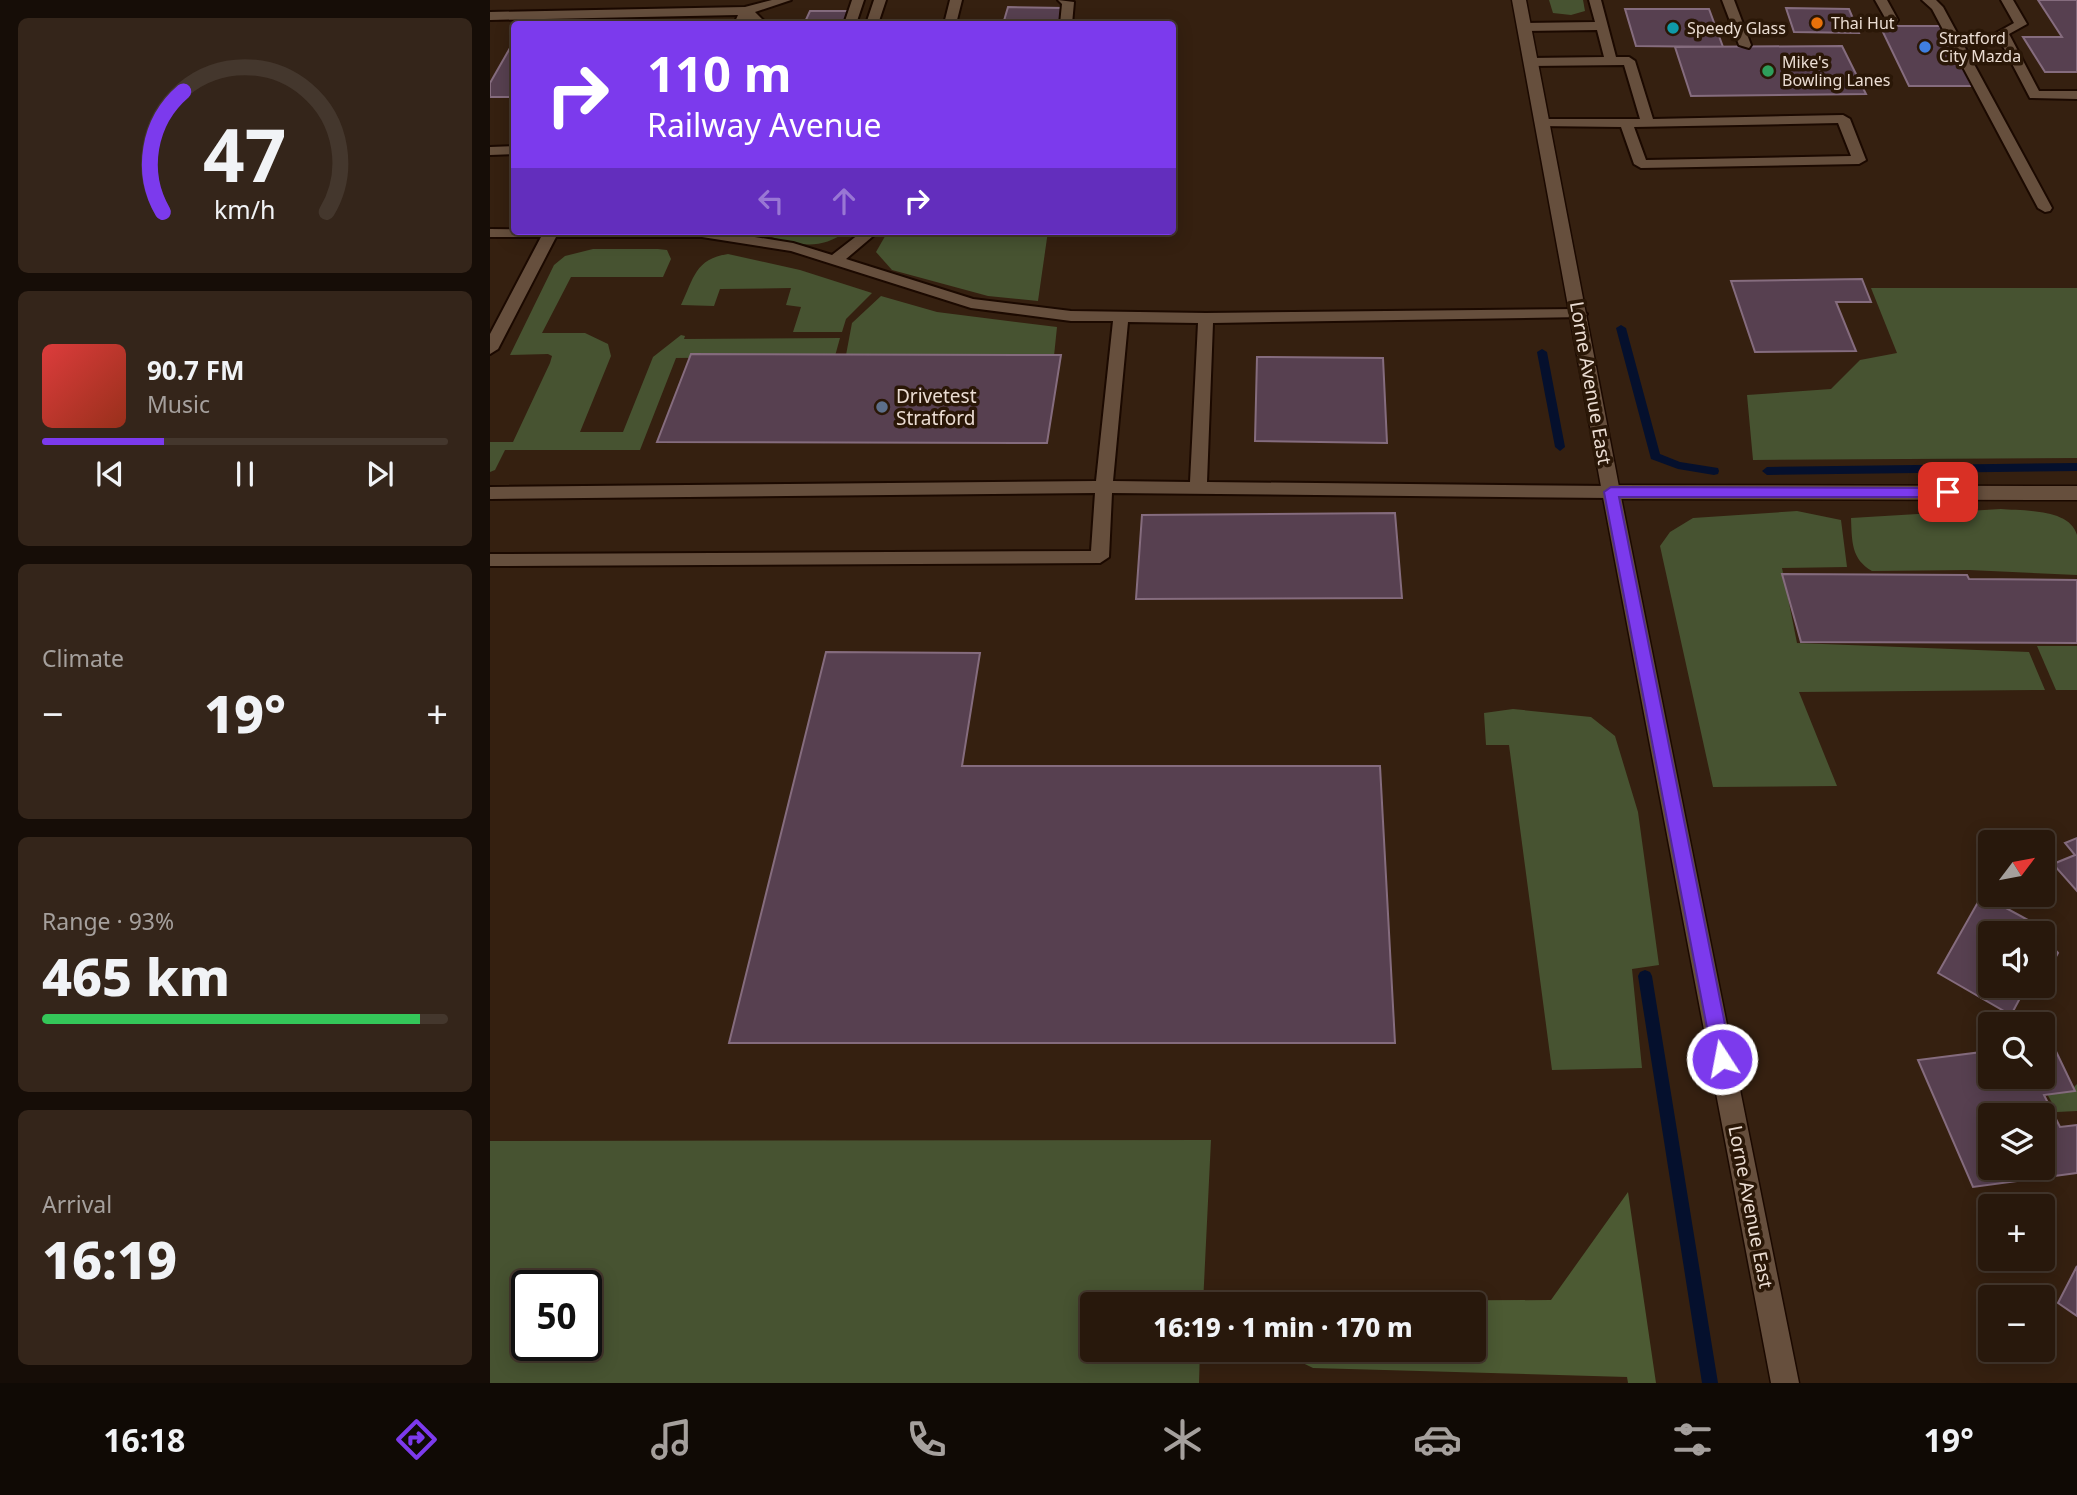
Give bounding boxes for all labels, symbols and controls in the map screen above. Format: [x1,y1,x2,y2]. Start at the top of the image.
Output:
place label: Thai Hut [1831,12,1895,34]
marker: Thai Hut [1809,15,1825,31]
place label: Speedy Glass [1687,17,1786,39]
marker: Speedy Glass [1665,20,1681,36]
place label: Stratford City Mazda [1939,27,2021,67]
marker: Stratford City Mazda [1917,39,1933,55]
text: 110 m [647,40,792,106]
icon: right [532,49,623,140]
place label: Mike's Bowling Lanes [1782,51,1890,91]
marker: Mike's Bowling Lanes [1760,63,1776,79]
text: Railway Avenue [647,103,881,146]
text: 47 [203,104,287,203]
icon: left [752,182,790,220]
icon: ahead [825,182,863,220]
icon: right [898,182,936,220]
text: km/h [214,191,276,225]
street label: Lorne Avenue East [1564,299,1618,467]
text: 90.7 FM [147,352,244,388]
place label: Drivetest Stratford [896,383,977,431]
text: Music [147,388,210,420]
marker: Drivetest Stratford [874,399,890,415]
icon: previous [91,455,129,493]
icon: pause [226,455,264,493]
icon: next [361,455,399,493]
pin [1918,462,1978,522]
icon: arrive [1929,473,1967,511]
text: Climate [42,642,124,674]
text: 19° [204,677,286,748]
text: − [42,687,64,739]
text: + [426,687,448,739]
north arrow [1978,830,2054,906]
map controls [1978,830,2055,1362]
text: Range · 93% [42,905,174,937]
button: sound [1978,921,2055,998]
text: 465 km [42,940,230,1011]
button: search [1978,1012,2055,1089]
position arrow [1685,1022,1759,1096]
button: layers [1978,1103,2055,1180]
street label: Lorne Avenue East [1722,1123,1780,1291]
text: Arrival [42,1188,112,1220]
button: + [1978,1194,2055,1271]
text: 16:19 [42,1223,177,1294]
speed limit sign: 50 [511,1270,602,1361]
button: − [1978,1285,2055,1362]
text: 16:19 · 1 min · 170 m [1153,1309,1413,1345]
icon: directions [392,1415,441,1464]
icon: music [647,1415,696,1464]
icon: phone [902,1415,951,1464]
icon: climate [1158,1415,1207,1464]
icon: car [1413,1415,1462,1464]
icon: filters [1668,1415,1717,1464]
text: 16:18 [103,1418,185,1461]
text: 19° [1924,1418,1974,1461]

